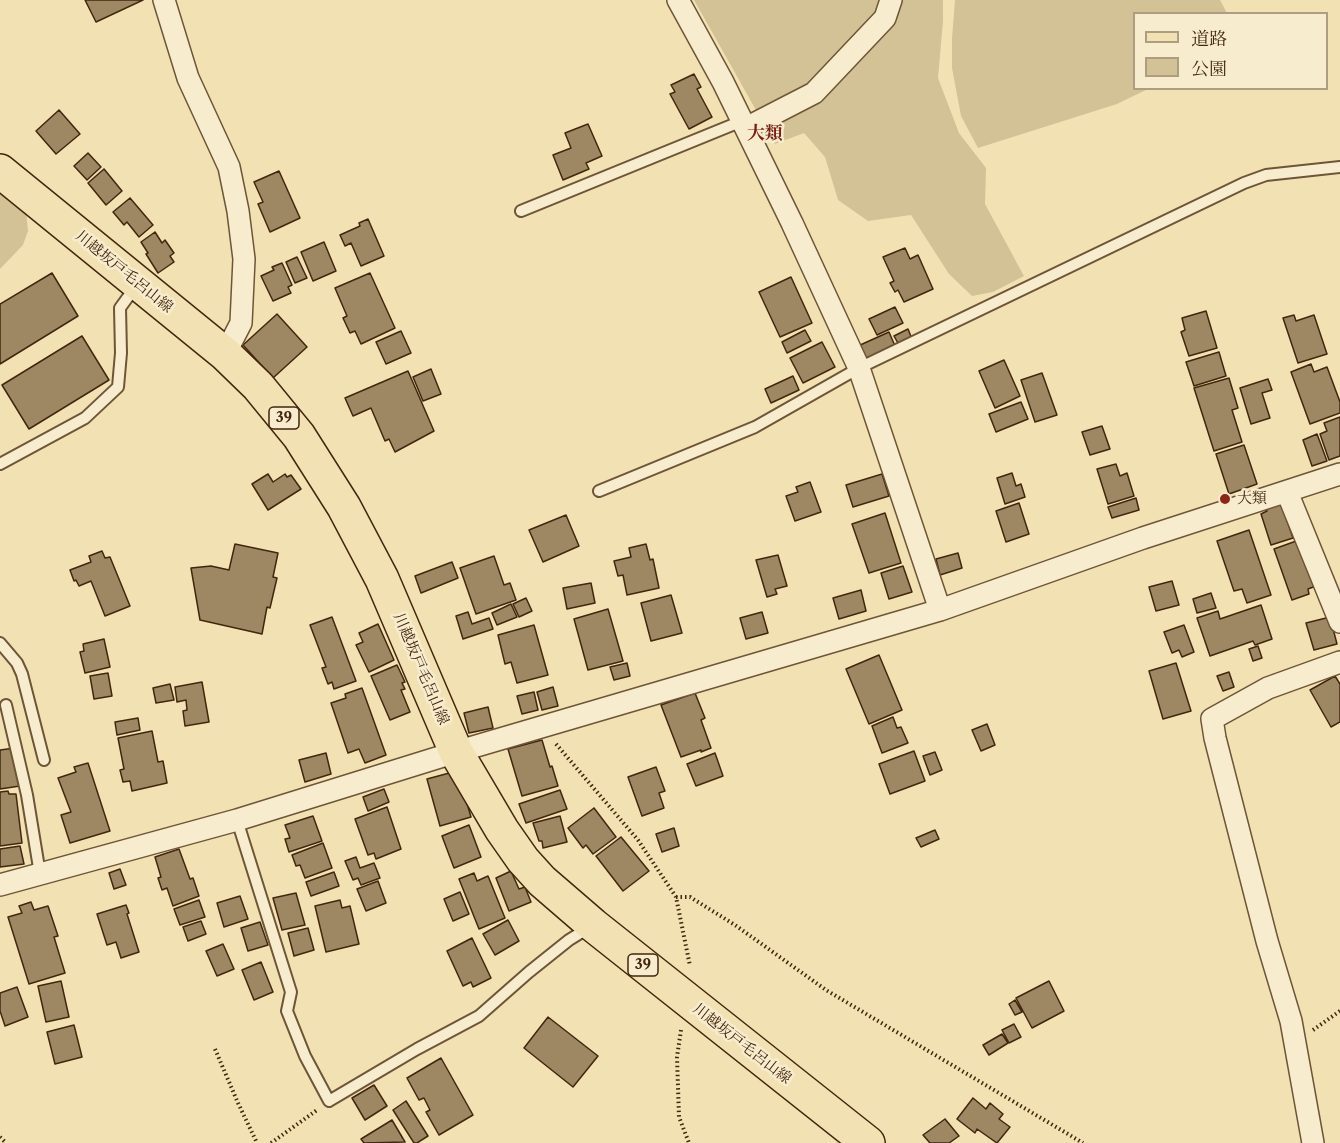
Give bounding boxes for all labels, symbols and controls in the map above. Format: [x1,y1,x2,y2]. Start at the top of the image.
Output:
legend [1133,12,1328,90]
text: 道路 [1191,28,1227,50]
text: 公園 [1191,58,1227,80]
district label: 大類 [747,123,783,145]
street label: 川越坂戸毛呂山線 [72,227,176,317]
road number: 39 [269,407,299,429]
place label: 大類 [1237,490,1267,508]
marker: 大類 [1218,492,1232,506]
street label: 川越坂戸毛呂山線 [389,610,453,728]
road number: 39 [628,954,658,976]
street label: 川越坂戸毛呂山線 [689,1000,795,1088]

